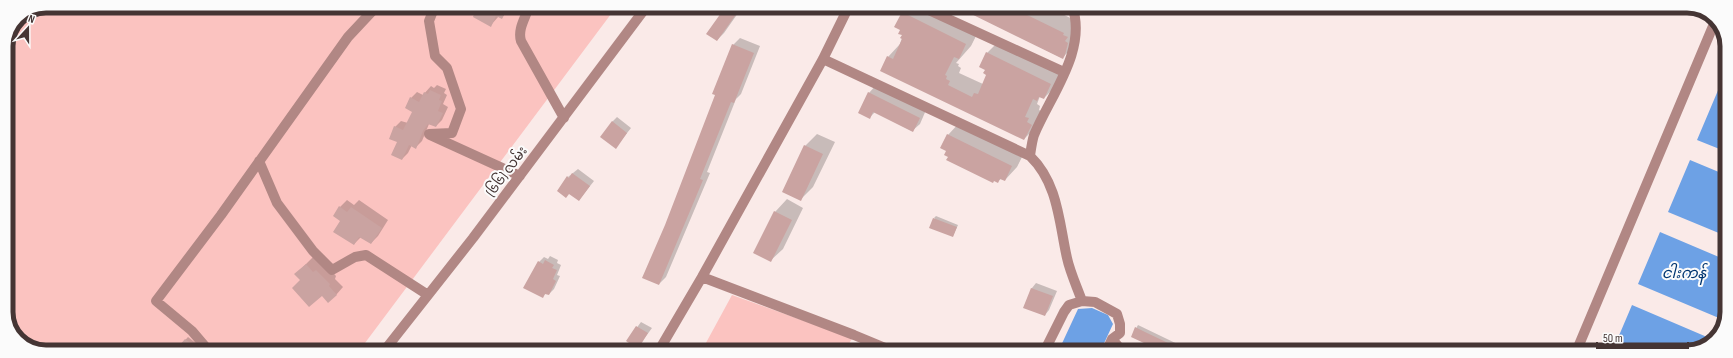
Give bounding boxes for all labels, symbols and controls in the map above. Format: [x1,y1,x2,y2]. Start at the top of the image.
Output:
north arrow [8,8,48,48]
text: N [26,12,37,26]
street label: (၆၆) လမ်း [480,142,531,200]
water label: ငါးကန် [1662,262,1709,285]
scale bar [1597,324,1688,350]
text: 50 m [1603,331,1623,346]

